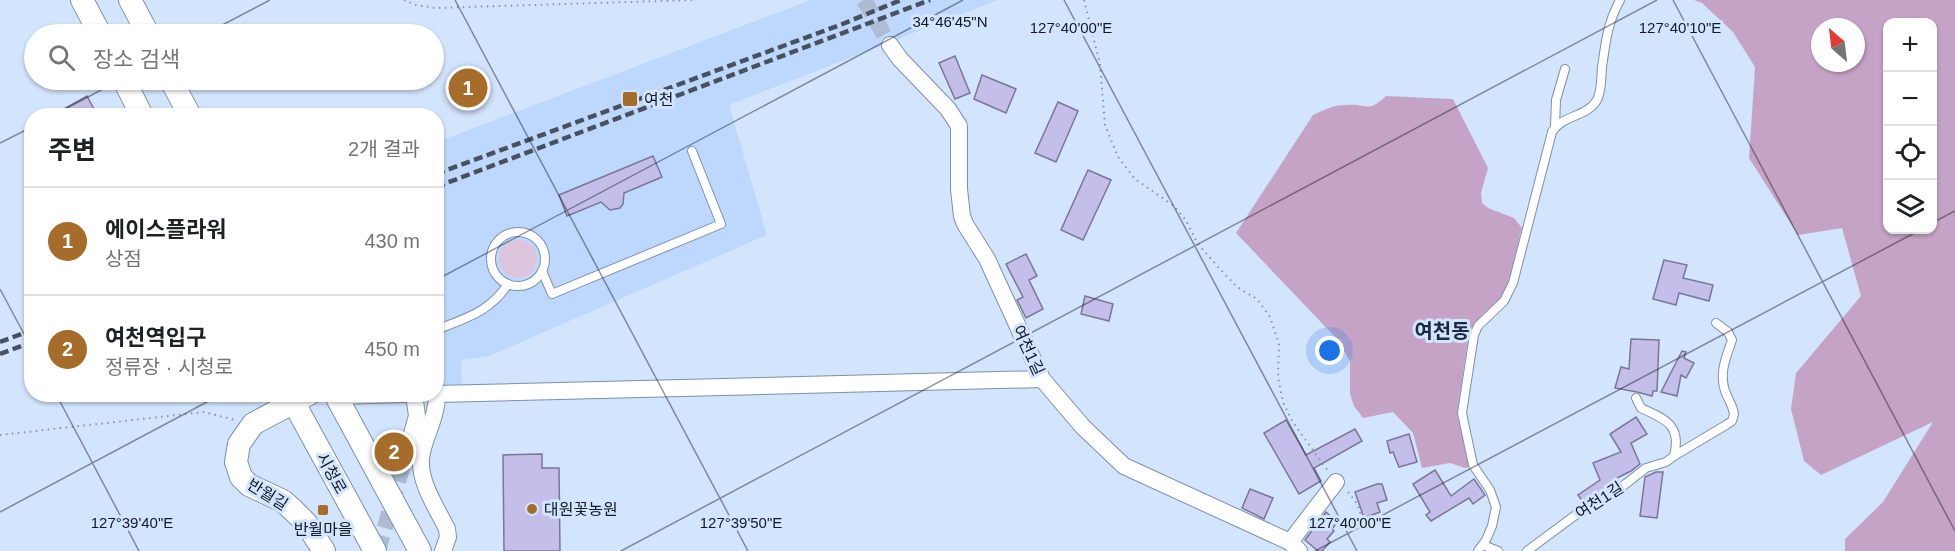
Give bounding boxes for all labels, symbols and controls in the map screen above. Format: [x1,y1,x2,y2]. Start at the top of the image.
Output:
text: 34°46'45"N [912,13,988,30]
north arrow [1811,18,1865,72]
map controls [1883,18,1937,234]
button: + [1883,18,1937,72]
text: 127°40'00"E [1030,19,1112,36]
text: 127°40'10"E [1639,19,1721,36]
search box [24,24,444,90]
icon: search [45,41,78,74]
text: 장소 검색 [93,47,180,72]
pin: 1 [448,66,488,110]
button: − [1883,72,1937,126]
marker: 여천 [621,90,639,108]
place label: 여천 [644,91,673,108]
button: locate [1883,126,1937,180]
text: 주변 [48,135,96,165]
text: 2개 결과 [348,138,420,160]
button: layers [1883,180,1937,234]
text: 에이스플라워 [105,217,226,242]
text: 1 [62,230,73,252]
text: 430 m [364,230,420,252]
text: 상점 [105,248,142,270]
district label: 여천동 [1414,320,1470,342]
street label: 여천1길 [1010,323,1047,378]
text: 여천역입구 [105,325,206,350]
your location [1315,336,1344,365]
text: 2 [62,338,73,360]
text: 450 m [364,338,420,360]
text: 정류장 · 시청로 [105,356,233,378]
pin: 2 [374,430,414,474]
street label: 시청로 [313,450,350,497]
street label: 반월길 [245,476,291,513]
street label: 여천1길 [1572,479,1626,522]
place label: 대원꽃농원 [544,501,618,518]
marker: 대원꽃농원 [525,502,539,516]
marker: 반월마을 [316,503,330,517]
text: 127°39'40"E [91,514,173,531]
text: 127°39'50"E [700,514,782,531]
text: 127°40'00"E [1309,514,1391,531]
place label: 반월마을 [294,521,352,538]

